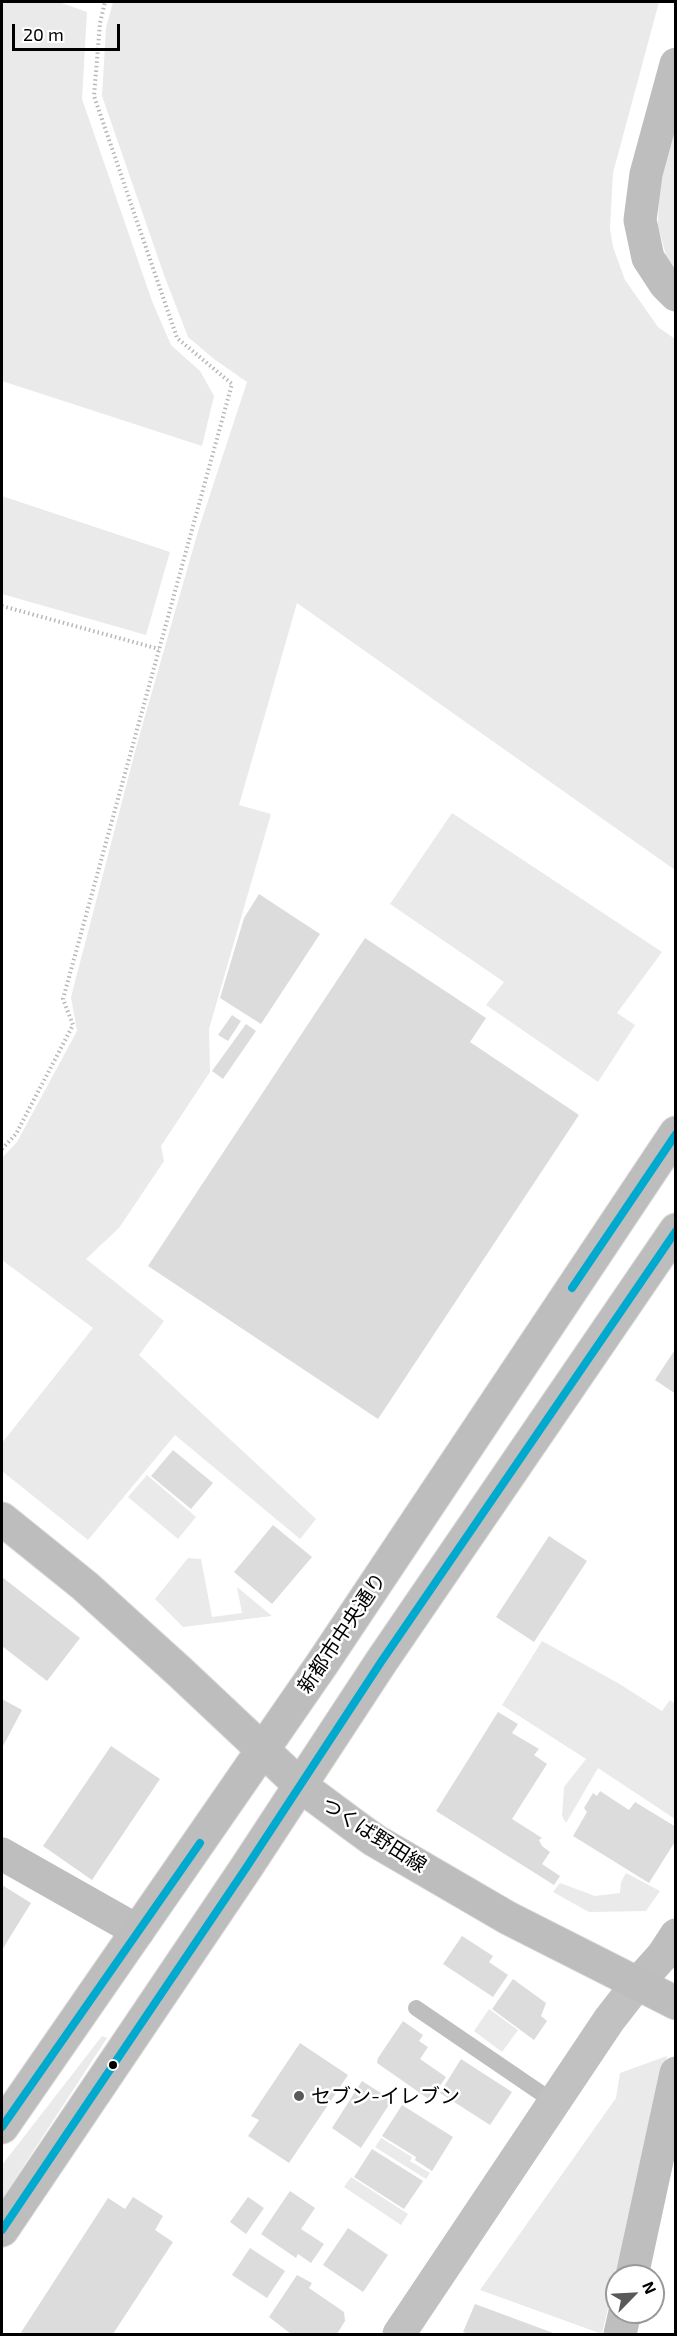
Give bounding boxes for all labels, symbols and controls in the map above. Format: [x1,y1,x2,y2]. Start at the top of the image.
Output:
scale bar [15,12,123,50]
text: 20 m [23,23,64,45]
street label: 新都市中央通り [293,1568,391,1698]
street label: つくば野田線 [317,1792,431,1878]
unlabelled marker [107,2059,119,2071]
place label: セブン-イレブン [311,2084,460,2108]
marker: セブン-イレブン [292,2089,306,2103]
north arrow [605,2264,665,2324]
text: N [639,2278,661,2296]

